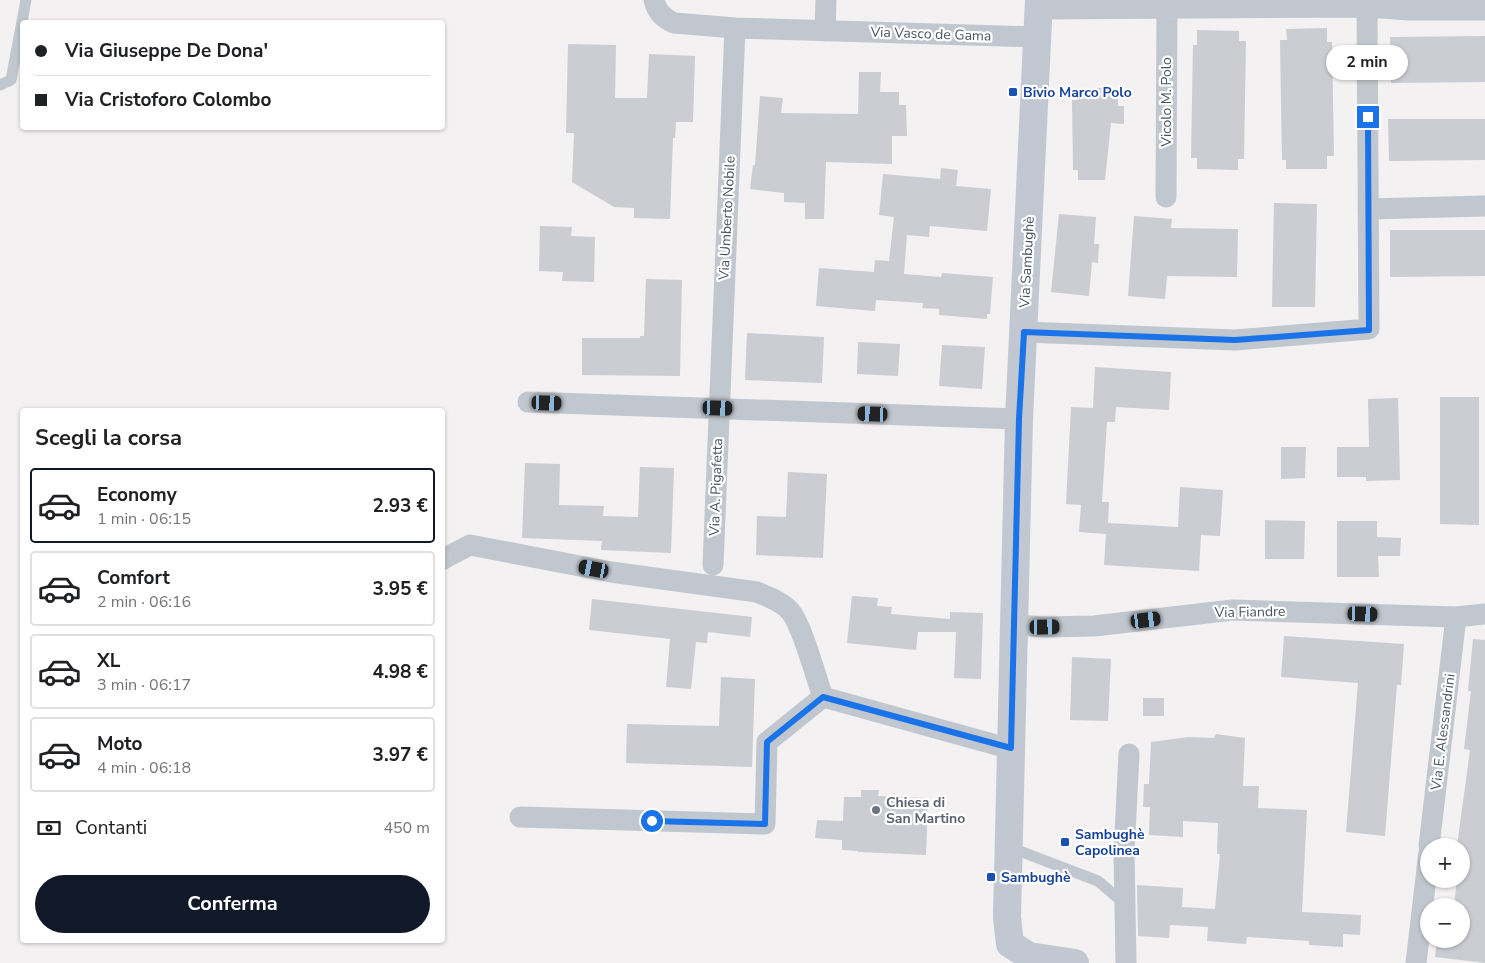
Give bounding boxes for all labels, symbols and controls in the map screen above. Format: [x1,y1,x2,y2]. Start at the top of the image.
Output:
street label: Via Vasco de Gama [869,22,992,46]
text: Via Giuseppe De Dona' [65,38,268,64]
callout: 2 min [1327,44,1409,80]
text: 2 min [1346,51,1388,73]
street label: Vicolo M. Polo [1157,57,1176,148]
place label: Bivio Marco Polo [1023,83,1132,102]
marker: Bivio Marco Polo [1007,86,1019,98]
text: Via Cristoforo Colombo [65,87,271,113]
route end [1357,106,1379,128]
street label: Via Umberto Nobile [714,155,740,282]
street label: Via Sambughè [1015,216,1039,309]
car [531,395,562,411]
car [702,400,733,416]
car [857,406,888,422]
text: Scegli la corsa [35,423,182,453]
street label: Via A. Pigafetta [705,438,727,537]
text: Economy [97,482,177,508]
icon: car [37,483,82,528]
text: 2.93 € [373,493,428,519]
text: 1 min · 06:15 [97,508,191,530]
car [577,559,610,579]
text: Comfort [97,565,170,591]
icon: car [37,566,82,611]
text: 3.95 € [373,576,428,602]
text: 2 min · 06:16 [97,591,191,613]
street label: Via Fiandre [1213,602,1286,622]
car [1347,606,1378,622]
car [1130,611,1161,629]
car [1029,619,1060,635]
text: XL [97,648,120,674]
icon: car [37,649,82,694]
text: 4.98 € [373,659,428,685]
street label: Via E. Alessandrini [1426,673,1460,792]
text: 3 min · 06:17 [97,674,191,696]
text: Moto [97,731,143,757]
icon: car [37,732,82,777]
text: 3.97 € [373,742,428,768]
text: 4 min · 06:18 [97,757,191,779]
place label: Chiesa di San Martino [886,793,965,828]
marker: Chiesa di San Martino [870,804,882,816]
route start [641,810,663,832]
icon: cash [35,814,63,842]
text: Contanti [75,815,147,841]
text: 450 m [383,817,430,839]
place label: Sambughè Capolinea [1075,825,1145,860]
marker: Sambughè Capolinea [1059,836,1071,848]
map controls [1420,838,1470,948]
button: + [1420,838,1470,888]
place label: Sambughè [1001,868,1071,887]
marker: Sambughè [985,871,997,883]
button: Conferma [35,875,430,933]
button: − [1420,898,1470,948]

